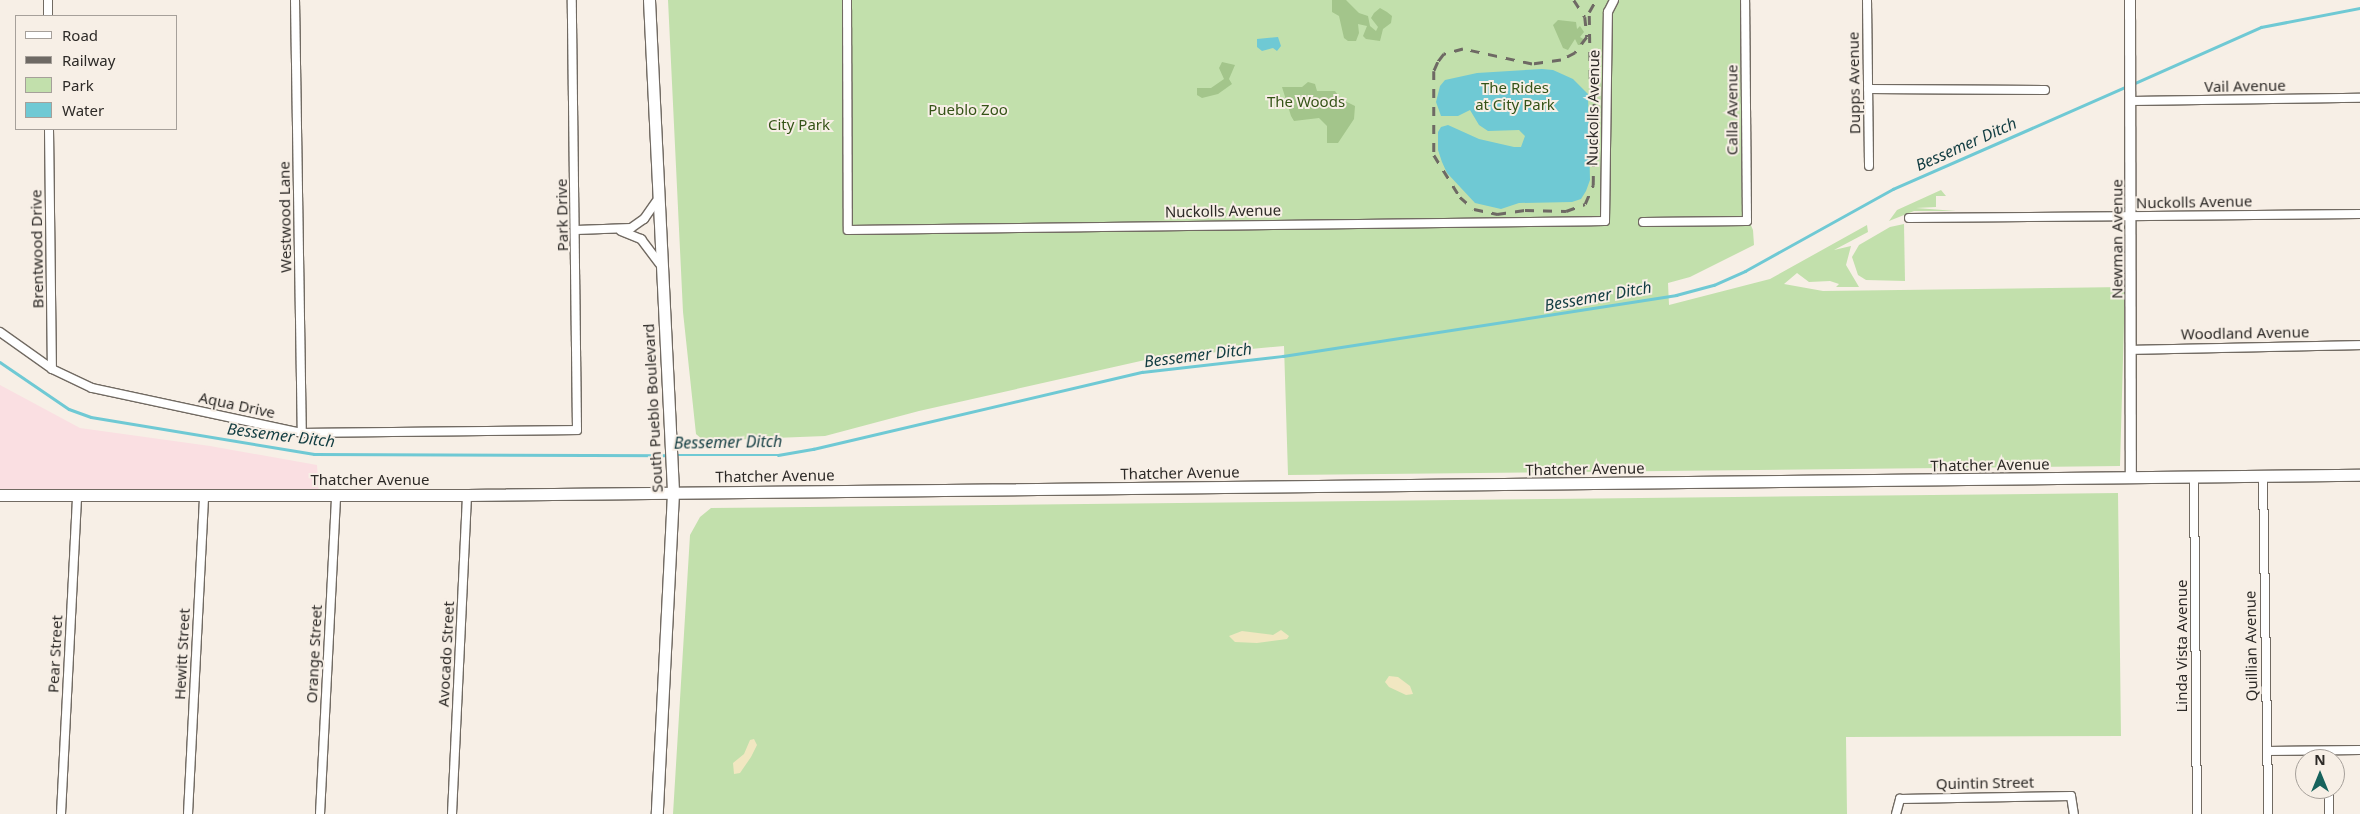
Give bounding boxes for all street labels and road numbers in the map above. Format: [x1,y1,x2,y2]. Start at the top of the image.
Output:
street label: Dupps Avenue [1844,32,1864,134]
street label: Nuckolls Avenue [1583,50,1603,166]
street label: Calla Avenue [1723,65,1741,155]
street label: Vail Avenue [2204,76,2286,96]
street label: Westwood Lane [275,161,295,273]
street label: Park Drive [552,179,572,251]
street label: Newman Avenue [2108,179,2126,299]
street label: Brentwood Drive [27,189,47,309]
street label: Nuckolls Avenue [2136,192,2252,212]
street label: Nuckolls Avenue [1165,201,1281,221]
street label: South Pueblo Boulevard [640,323,666,493]
street label: Woodland Avenue [2181,323,2309,343]
street label: Aqua Drive [197,388,277,422]
street label: Thatcher Avenue [1930,455,2050,475]
street label: Thatcher Avenue [1525,459,1645,479]
street label: Thatcher Avenue [1120,463,1240,483]
street label: Thatcher Avenue [715,466,835,486]
street label: Thatcher Avenue [310,471,430,489]
street label: Linda Vista Avenue [2173,580,2191,712]
street label: Quillian Avenue [2241,590,2261,702]
street label: Avocado Street [434,601,458,707]
street label: Orange Street [302,604,326,704]
street label: Hewitt Street [171,608,193,700]
street label: Pear Street [44,615,66,693]
street label: Quintin Street [1936,773,2034,793]

